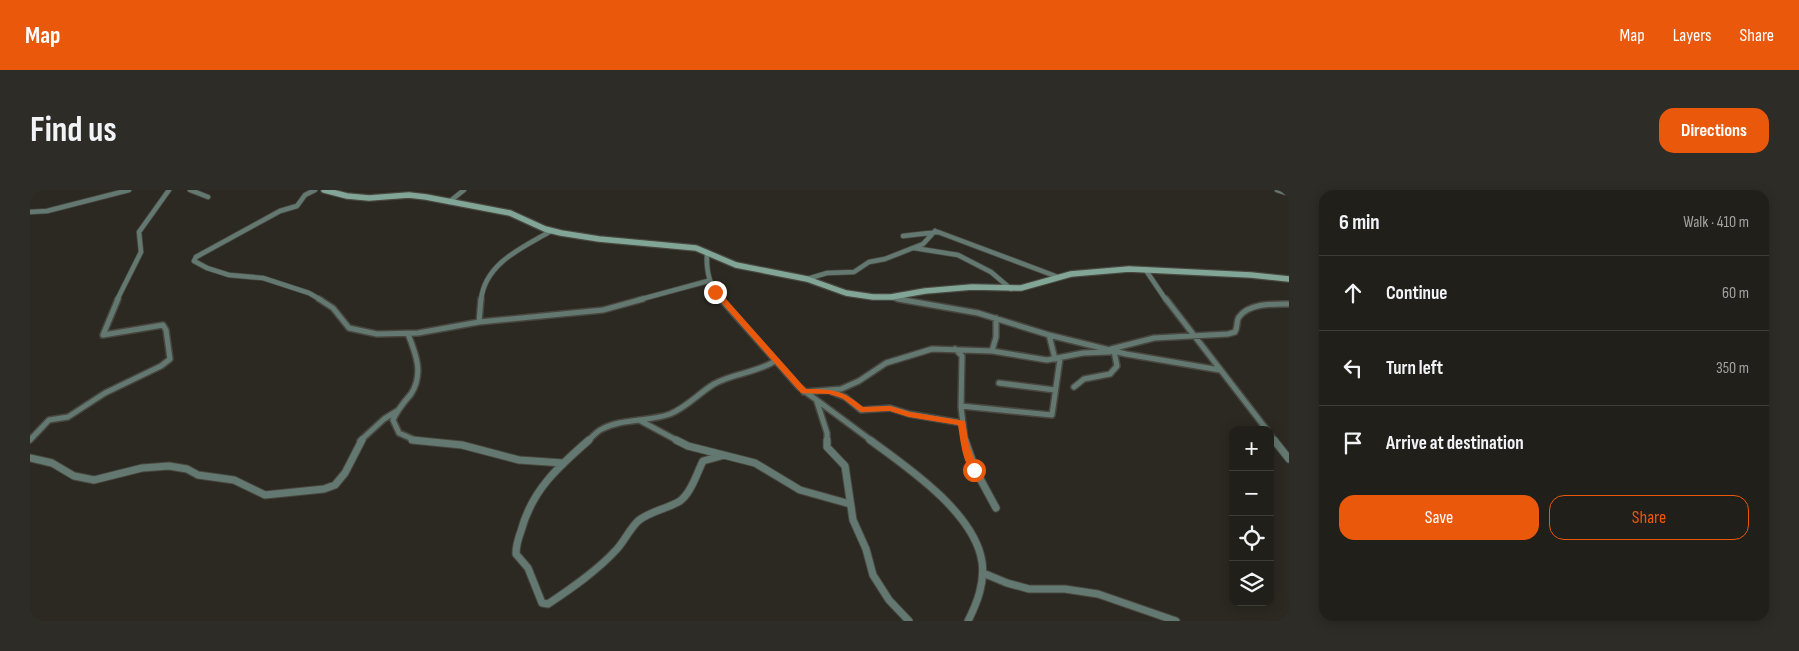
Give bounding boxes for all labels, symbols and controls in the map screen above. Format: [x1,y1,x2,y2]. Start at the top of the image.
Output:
text: Map [25,21,60,50]
text: Map [1620,25,1645,46]
text: Layers [1673,25,1712,46]
text: Share [1740,25,1774,46]
button: Directions [1659,108,1769,153]
text: Find us [30,109,117,152]
text: 6 min [1339,210,1380,235]
text: Walk · 410 m [1683,213,1749,232]
icon: ahead [1339,279,1367,307]
route end [704,281,727,304]
text: Continue [1386,282,1447,305]
text: 60 m [1722,284,1749,303]
icon: left [1339,354,1367,382]
text: Turn left [1386,357,1443,380]
text: 350 m [1716,359,1749,378]
map controls [1229,426,1274,606]
button: + [1229,426,1274,471]
icon: arrive [1339,429,1367,457]
text: Arrive at destination [1386,432,1524,455]
route start [963,459,986,482]
button: − [1229,471,1274,516]
button: Save [1339,495,1539,540]
button: Share [1549,495,1749,540]
button: locate [1229,516,1274,561]
button: layers [1229,561,1274,606]

